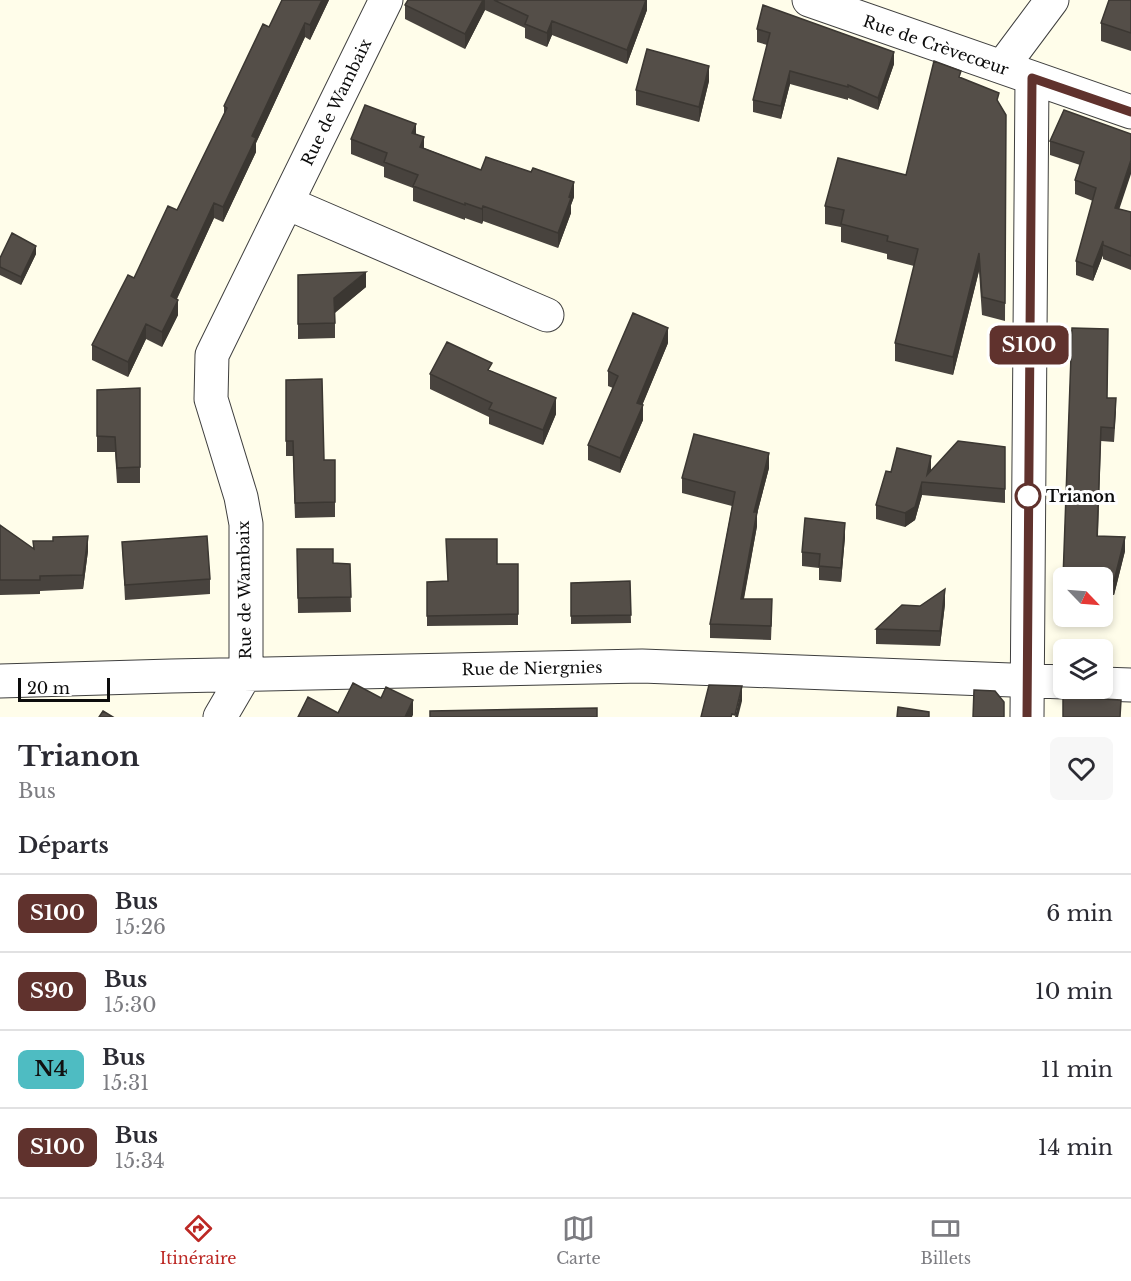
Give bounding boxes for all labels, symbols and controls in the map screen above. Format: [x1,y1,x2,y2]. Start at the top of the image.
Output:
street label: Rue de Crèvecœur [861,11,1012,79]
street label: Rue de Wambaix [297,35,376,169]
line badge: S100 [987,326,1071,364]
text: S100 [1002,332,1056,358]
marker: Trianon [1015,483,1041,509]
place label: Trianon [1046,486,1116,506]
street label: Rue de Wambaix [233,520,255,660]
north arrow [1053,567,1113,627]
map controls [1053,567,1113,699]
button: layers [1053,639,1113,699]
street label: Rue de Niergnies [462,657,602,679]
scale bar [18,675,110,702]
text: 20 m [27,678,70,698]
button: heart [1050,737,1113,800]
text: Trianon [18,739,140,774]
text: Bus [18,779,56,803]
text: Départs [18,832,109,859]
text: Bus [115,888,158,915]
text: S100 [30,900,85,926]
text: 6 min [1046,900,1113,927]
text: 15:26 [115,915,166,939]
text: Bus [104,966,147,993]
text: S90 [30,978,74,1004]
text: 10 min [1035,978,1113,1005]
text: 15:30 [104,993,157,1017]
text: Bus [102,1044,145,1071]
text: N4 [34,1056,68,1082]
text: 11 min [1041,1056,1113,1083]
text: 15:31 [102,1071,149,1095]
text: Bus [115,1122,158,1149]
text: S100 [30,1134,85,1160]
text: 14 min [1038,1134,1113,1161]
text: 15:34 [115,1149,165,1173]
tab: Itinéraire [160,1212,237,1268]
tab: Carte [556,1212,601,1268]
tab: Billets [921,1212,971,1268]

